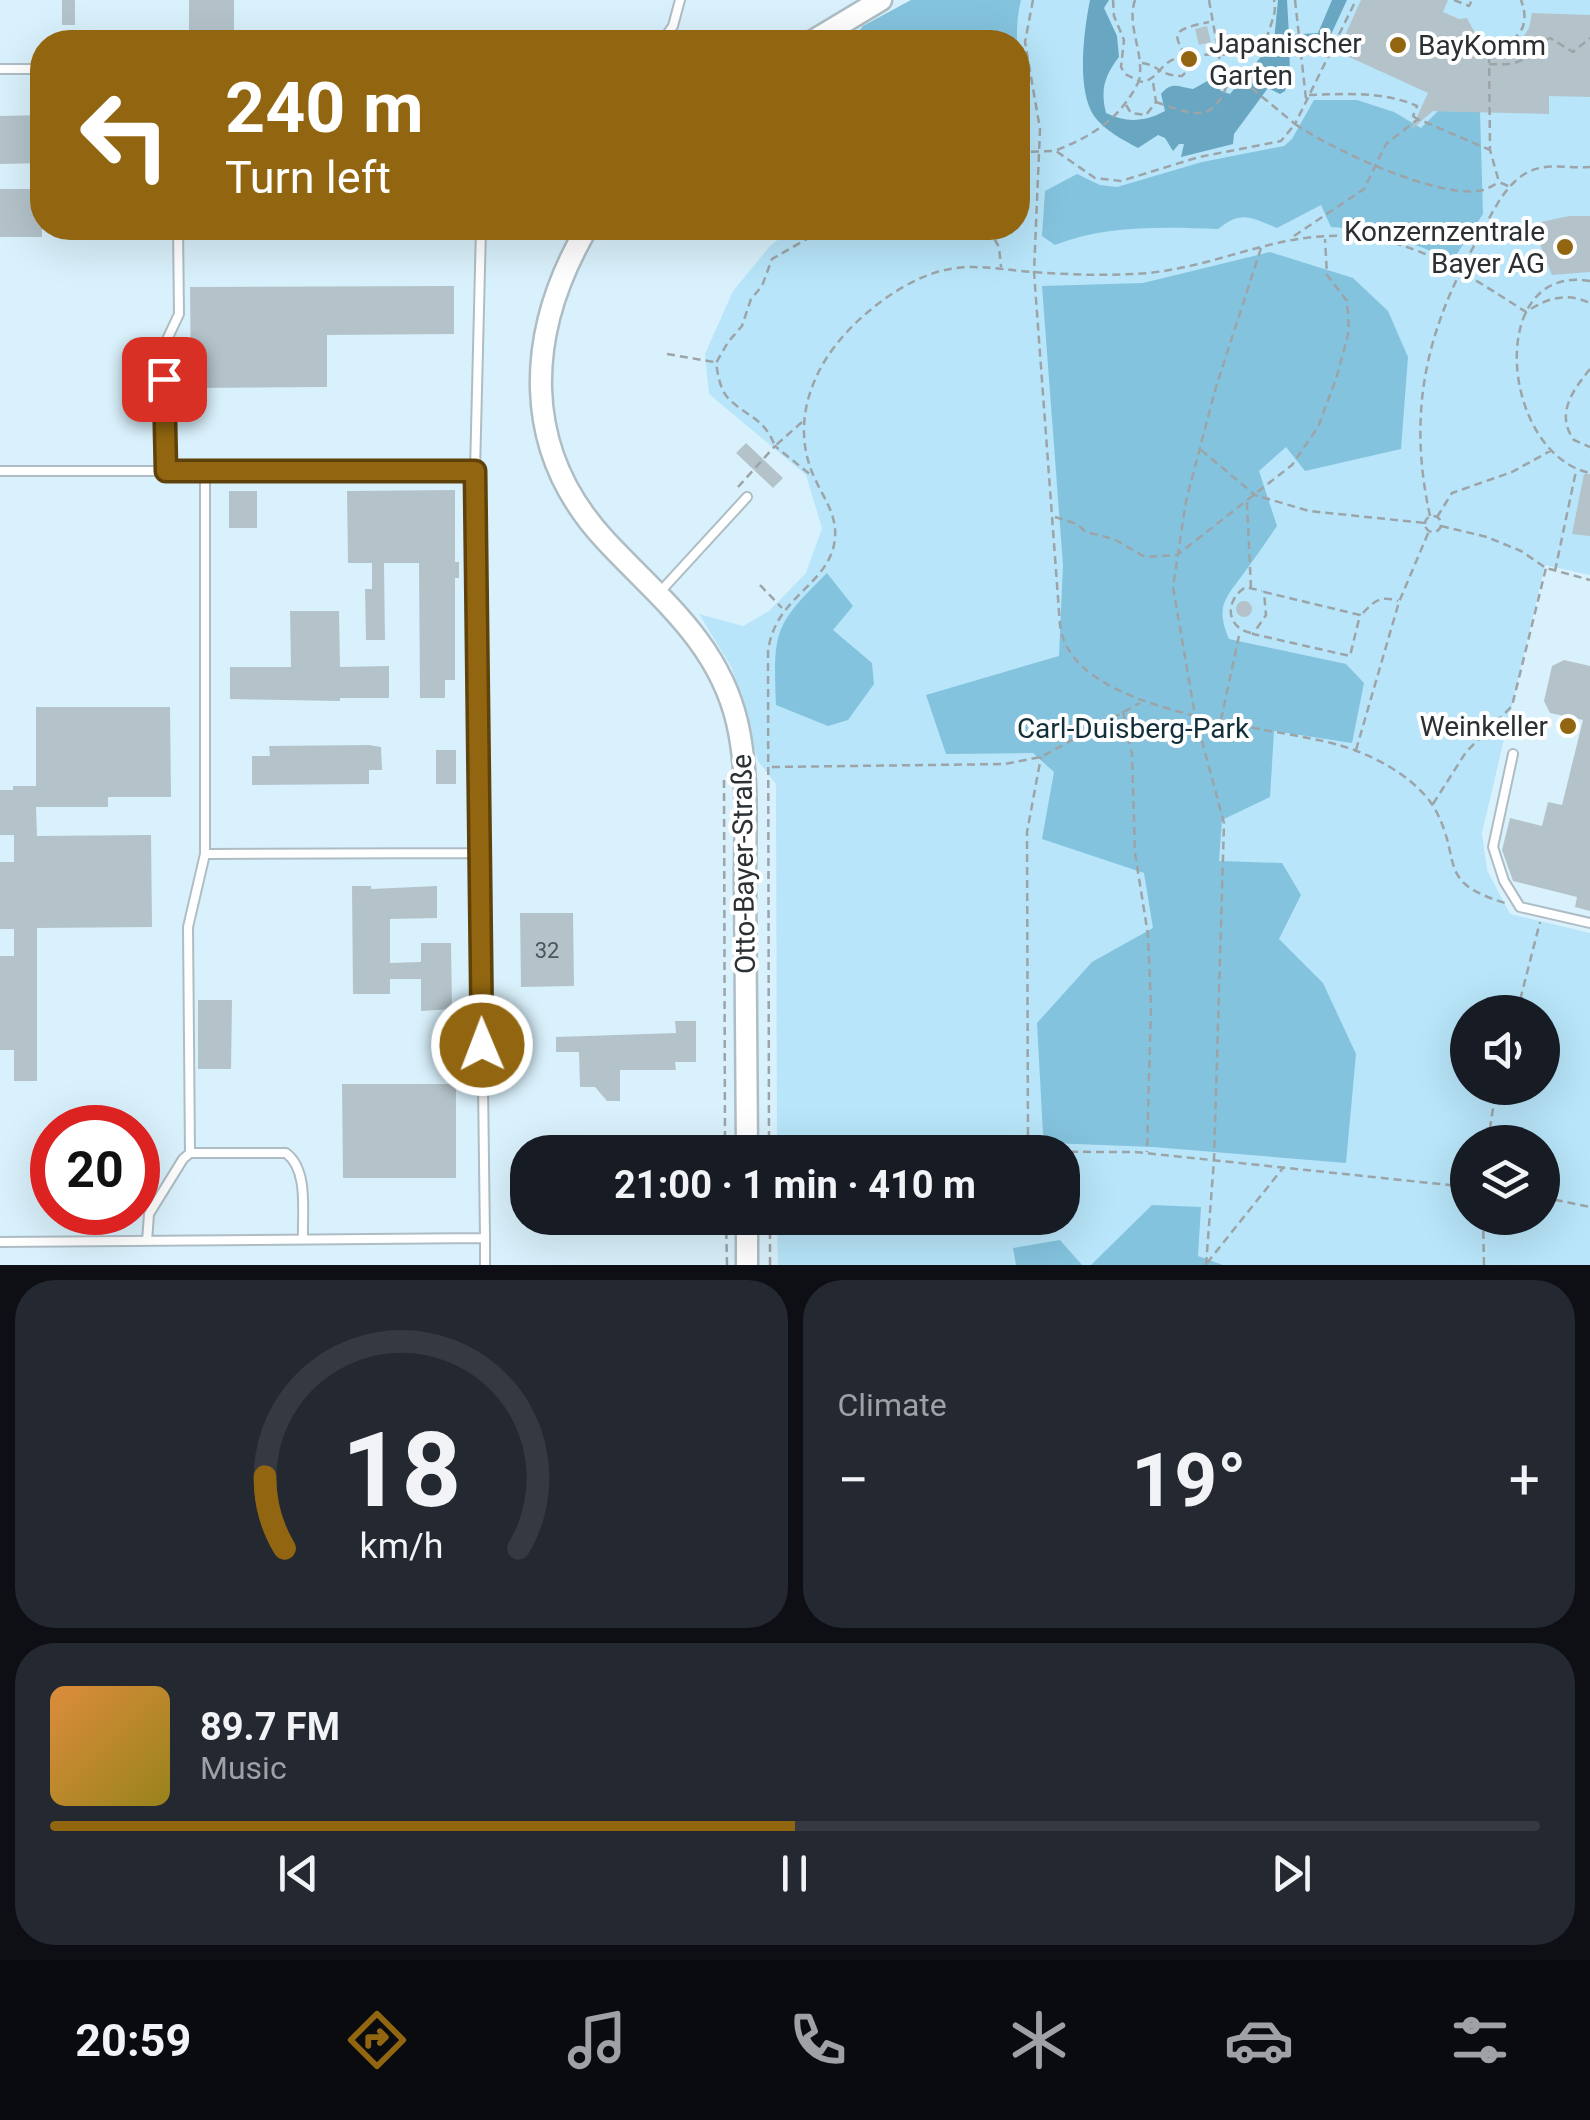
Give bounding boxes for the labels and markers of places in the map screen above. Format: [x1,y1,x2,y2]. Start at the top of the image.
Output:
place label: Japanischer Garten [1209,27,1362,92]
place label: BayKomm [1418,29,1546,62]
marker: BayKomm [1387,34,1409,56]
marker: Japanischer Garten [1178,48,1200,70]
place label: Konzernzentrale Bayer AG [1344,215,1545,280]
marker: Konzernzentrale Bayer AG [1554,236,1576,258]
pin [122,337,207,422]
place label: Weinkeller [1420,710,1549,743]
marker: Weinkeller [1557,715,1579,737]

